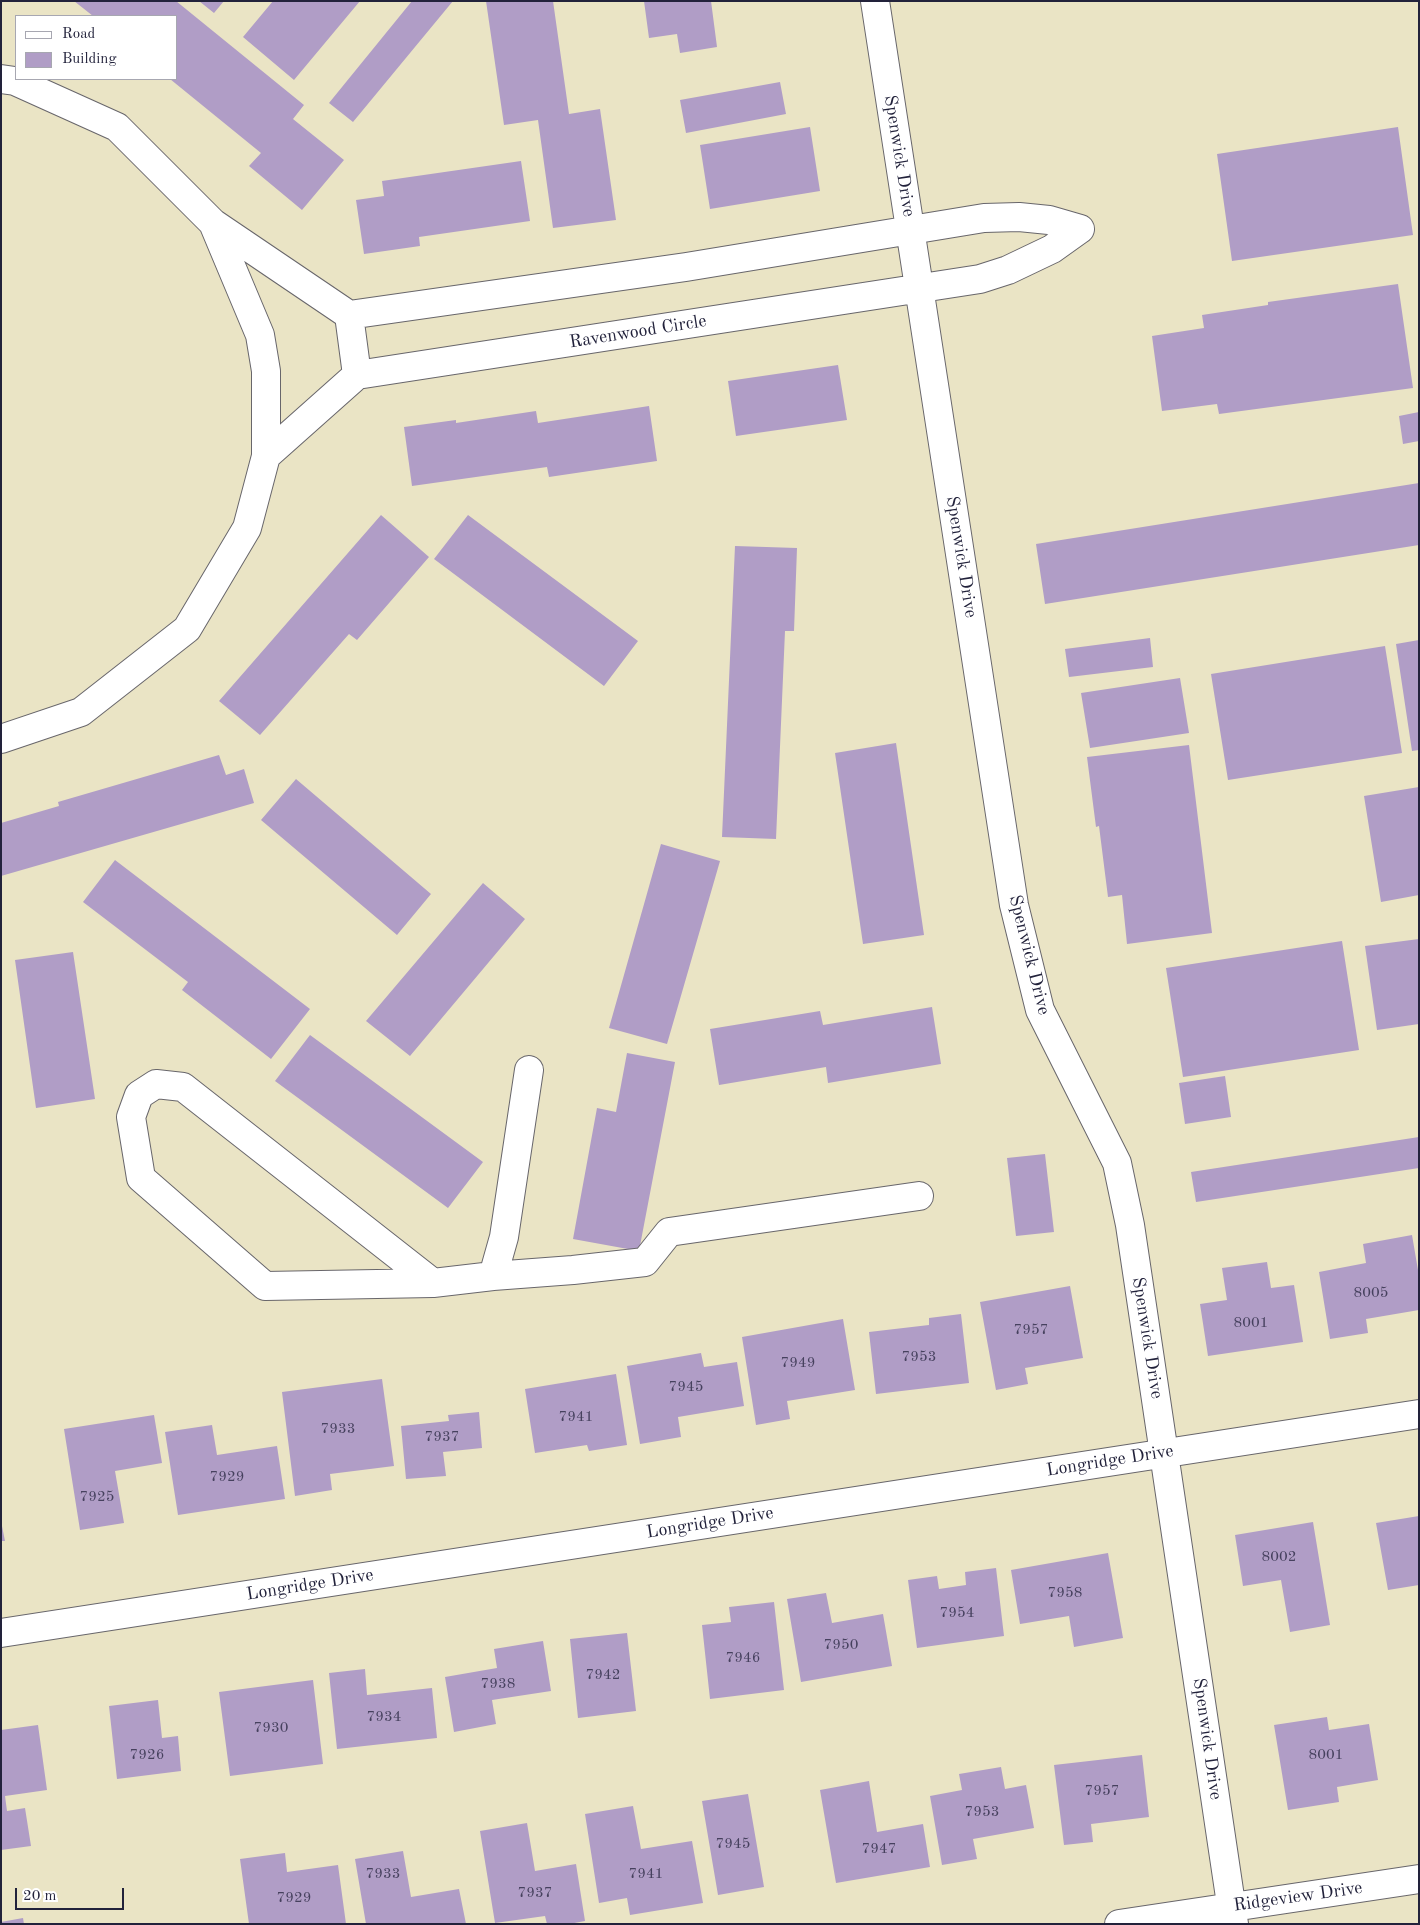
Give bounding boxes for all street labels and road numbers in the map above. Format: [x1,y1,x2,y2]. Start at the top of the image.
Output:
street label: Spenwick Drive [879,94,919,218]
street label: Ravenwood Circle [568,310,708,354]
street label: Spenwick Drive [941,495,981,619]
street label: Spenwick Drive [1004,893,1054,1017]
street label: Spenwick Drive [1127,1276,1167,1400]
street label: Longridge Drive [1045,1440,1175,1482]
street label: Longridge Drive [645,1502,775,1544]
street label: Longridge Drive [245,1564,375,1606]
street label: Spenwick Drive [1188,1677,1226,1801]
street label: Ridgeview Drive [1232,1877,1364,1917]

